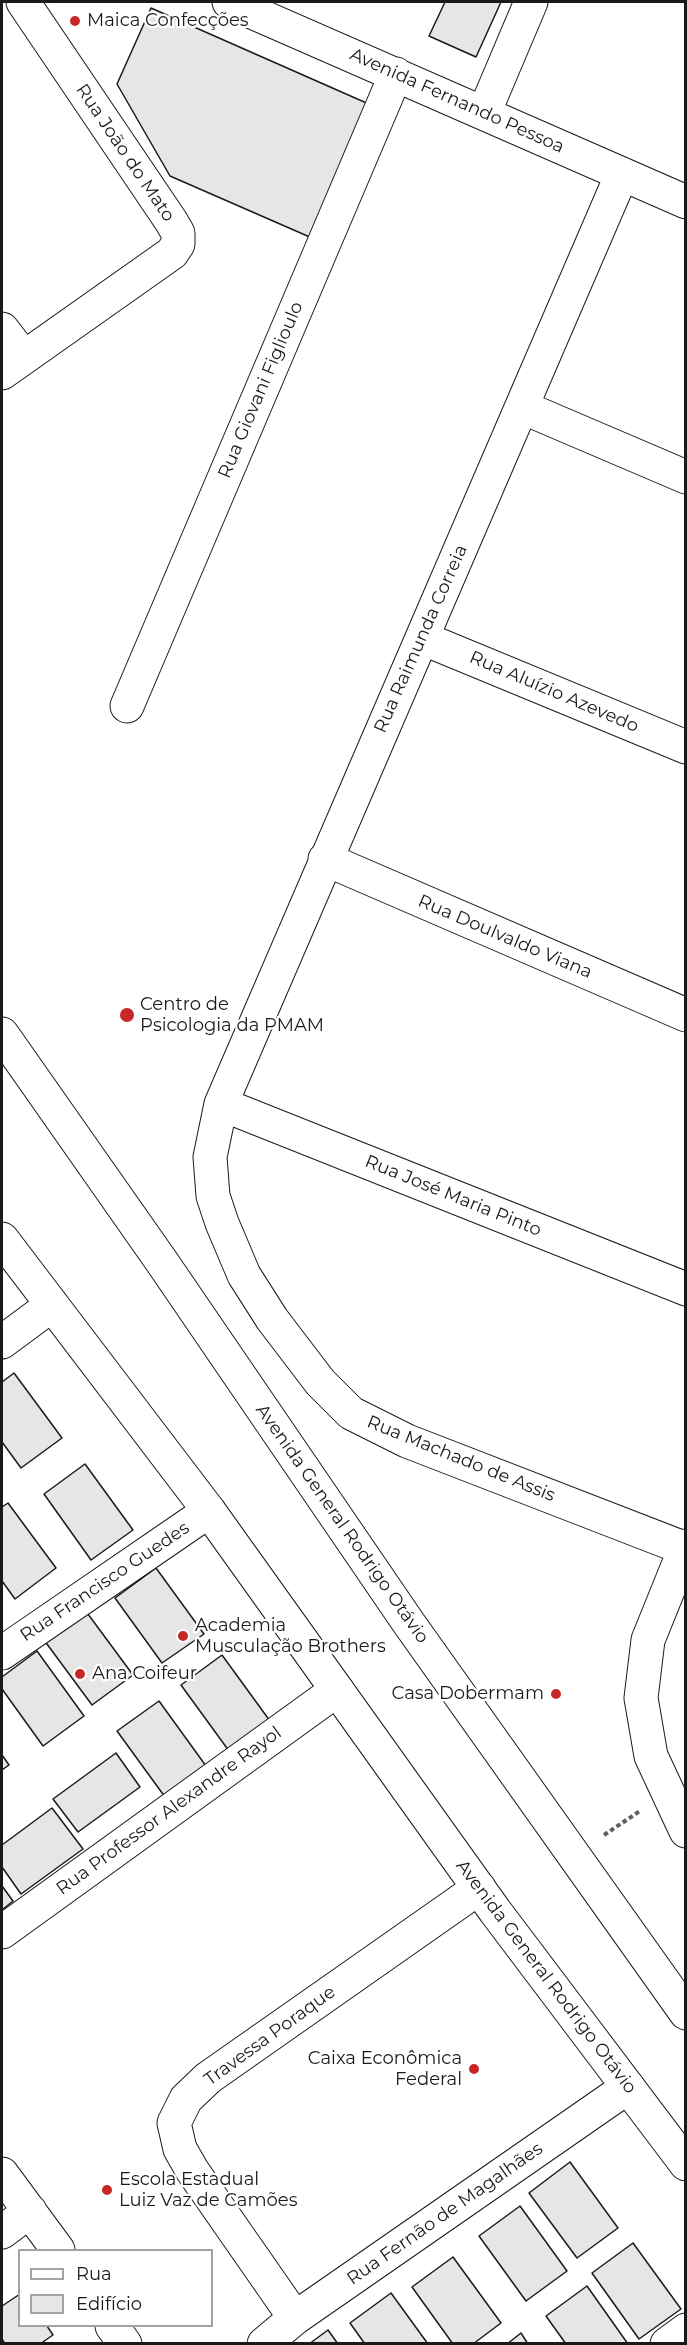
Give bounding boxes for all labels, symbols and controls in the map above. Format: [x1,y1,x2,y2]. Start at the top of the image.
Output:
place label: Maica Confecções [87,10,249,32]
marker: Maica Confecções [68,14,82,28]
street label: Avenida Fernando Pessoa [346,44,568,158]
street label: Rua João do Mato [71,80,179,226]
street label: Rua Giovani Figlioulo [214,298,308,482]
street label: Rua Raimunda Correia [370,542,472,736]
street label: Rua Aluízio Azevedo [466,647,642,737]
street label: Rua Doulvaldo Viana [415,891,595,983]
place label: Centro de Psicologia da PMAM [140,994,324,1036]
marker: Centro de Psicologia da PMAM [118,1006,136,1024]
street label: Rua José Maria Pinto [362,1151,544,1241]
street label: Avenida General Rodrigo Otávio [251,1400,433,1648]
street label: Rua Machado de Assis [364,1411,558,1507]
street label: Rua Francisco Guedes [16,1517,194,1647]
place label: Academia Musculação Brothers [195,1615,386,1658]
marker: Academia Musculação Brothers [176,1629,190,1643]
place label: Ana Coifeur [92,1663,197,1685]
marker: Ana Coifeur [73,1667,87,1681]
place label: Casa Dobermam [392,1683,544,1705]
marker: Casa Dobermam [549,1687,563,1701]
street label: Rua Professor Alexandre Rayol [52,1722,286,1900]
street label: Avenida General Rodrigo Otávio [451,1856,641,2098]
street label: Travessa Poraque [200,1981,340,2091]
place label: Caixa Econômica Federal [308,2048,462,2090]
marker: Caixa Econômica Federal [467,2062,481,2076]
street label: Rua Fernão de Magalhães [343,2138,547,2290]
place label: Escola Estadual Luiz Vaz de Camões [119,2169,297,2212]
marker: Escola Estadual Luiz Vaz de Camões [100,2183,114,2197]
legend [18,2249,213,2327]
text: Rua [76,2263,112,2285]
text: Edifício [76,2293,142,2315]

